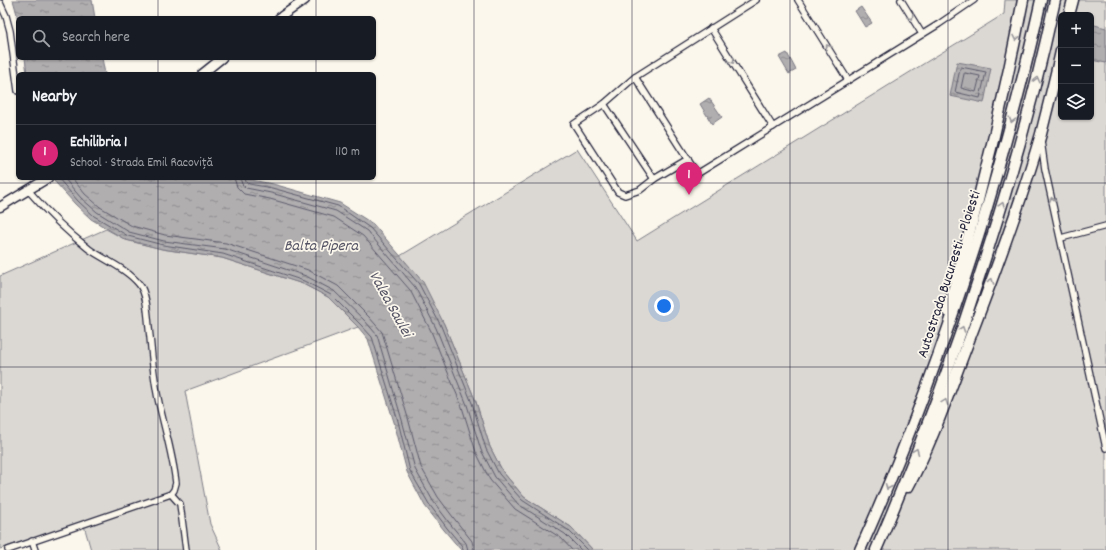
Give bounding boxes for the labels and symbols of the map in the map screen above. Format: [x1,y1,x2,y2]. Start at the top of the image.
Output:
one-way arrow [907,13,914,20]
one-way arrow [1012,35,1020,41]
one-way arrow [825,44,832,51]
one-way arrow [727,57,735,64]
one-way arrow [1032,77,1040,83]
one-way arrow [1008,116,1017,123]
pin: 1 [676,162,702,195]
street label: Autostrada Bucuresti - Ploiesti [912,188,987,361]
one-way arrow [1048,197,1056,203]
one-way arrow [997,202,1006,209]
water label: Balta Pipera [284,235,359,258]
water label: Valea Saulei [362,267,419,344]
one-way arrow [987,277,995,284]
your location [654,296,674,316]
one-way arrow [957,325,965,332]
one-way arrow [941,399,949,406]
one-way arrow [912,447,920,454]
one-way arrow [884,484,892,491]

